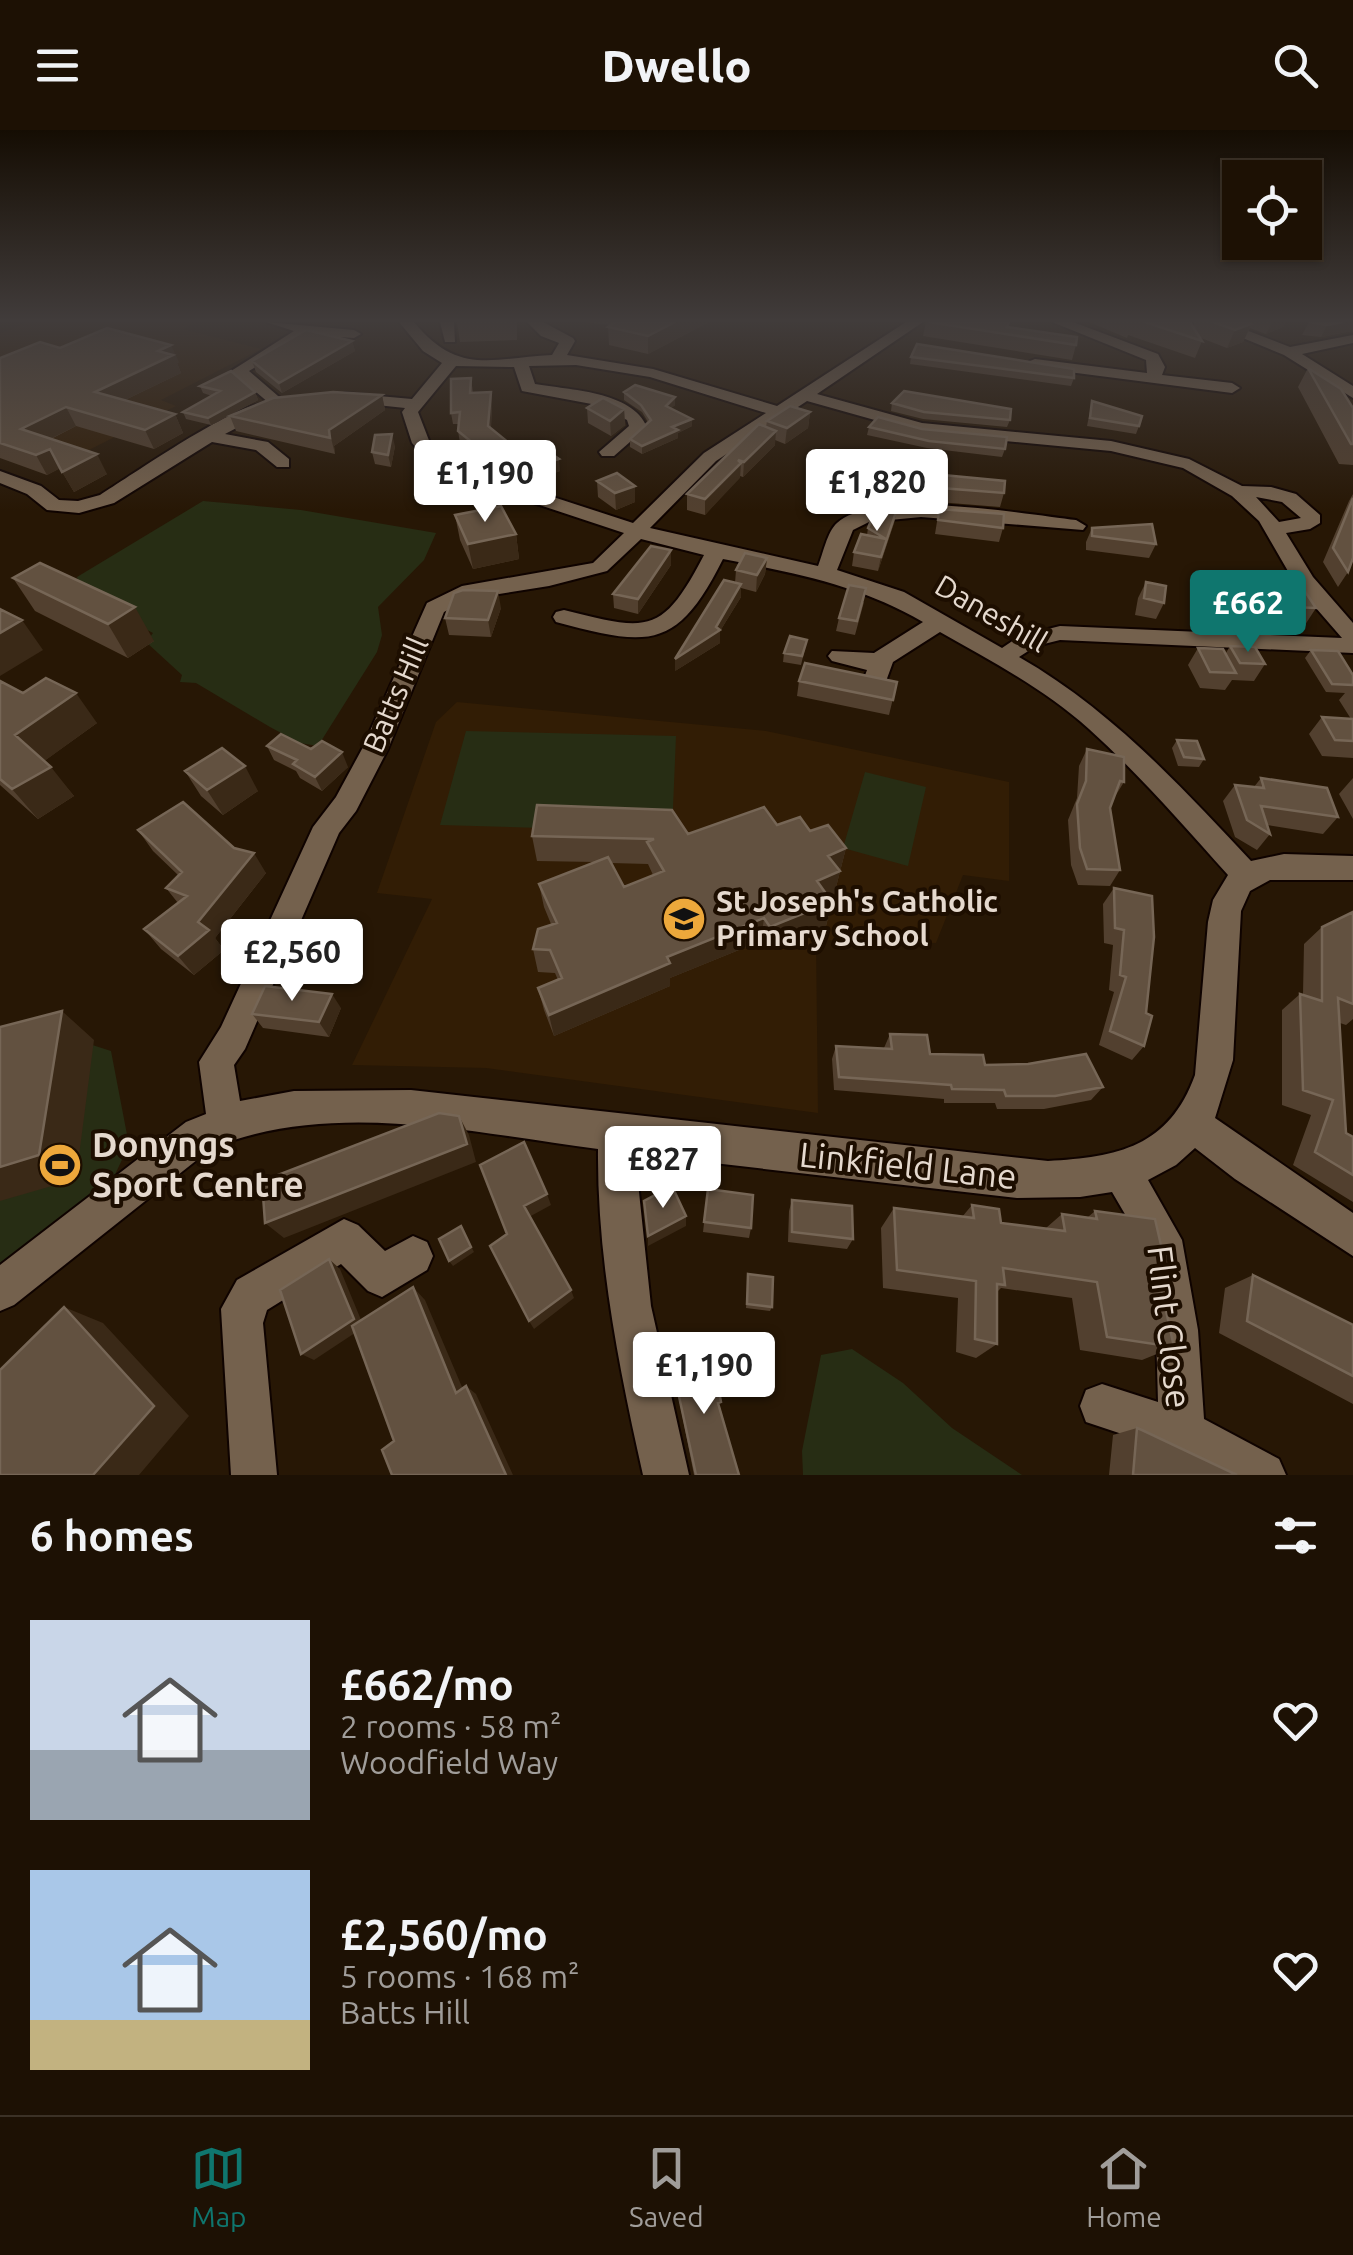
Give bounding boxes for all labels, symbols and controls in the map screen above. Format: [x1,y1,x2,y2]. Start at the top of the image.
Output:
icon: menu [30,38,85,93]
icon: search [1268,38,1323,93]
text: Dwello [602,40,751,91]
map controls [1222,160,1322,260]
button: locate [1222,160,1322,260]
pin: £1,190 [404,440,566,525]
pin: £1,820 [796,449,958,534]
text: £1,190 [436,454,534,490]
text: £1,820 [828,463,926,499]
street label: Daneshill [930,568,1054,659]
pin: £662 [1189,570,1307,655]
text: £662 [1212,584,1284,620]
street label: Batts Hill [356,632,435,757]
place label: St Joseph's Catholic Primary School [716,884,998,952]
school or university icon: St Joseph's Catholic Primary School [661,896,707,942]
pin: £2,560 [211,919,373,1004]
text: £2,560 [243,933,341,969]
place label: Donyngs Sport Centre [92,1124,304,1204]
pin: £827 [604,1126,722,1211]
street label: Linkfield Lane [798,1134,1019,1196]
text: £827 [627,1140,699,1176]
sports icon: Donyngs Sport Centre [37,1142,83,1188]
street label: Flint Close [1140,1243,1200,1410]
pin: £1,190 [623,1332,785,1417]
text: £1,190 [655,1346,753,1382]
icon: filters [1268,1508,1323,1563]
text: 6 homes [30,1512,194,1559]
icon: home [110,1660,230,1780]
text: £662/mo [340,1661,514,1708]
icon: heart [1268,1693,1323,1748]
text: 2 rooms · 58 m² [340,1708,561,1744]
text: Woodfield Way [340,1744,558,1780]
icon: home [110,1910,230,2030]
text: £2,560/mo [340,1911,548,1958]
icon: heart [1268,1943,1323,1998]
text: 5 rooms · 168 m² [340,1958,580,1994]
text: Batts Hill [340,1994,470,2030]
tab: Map [191,2141,246,2232]
tab: Saved [629,2141,704,2232]
tab: Home [1086,2141,1162,2232]

